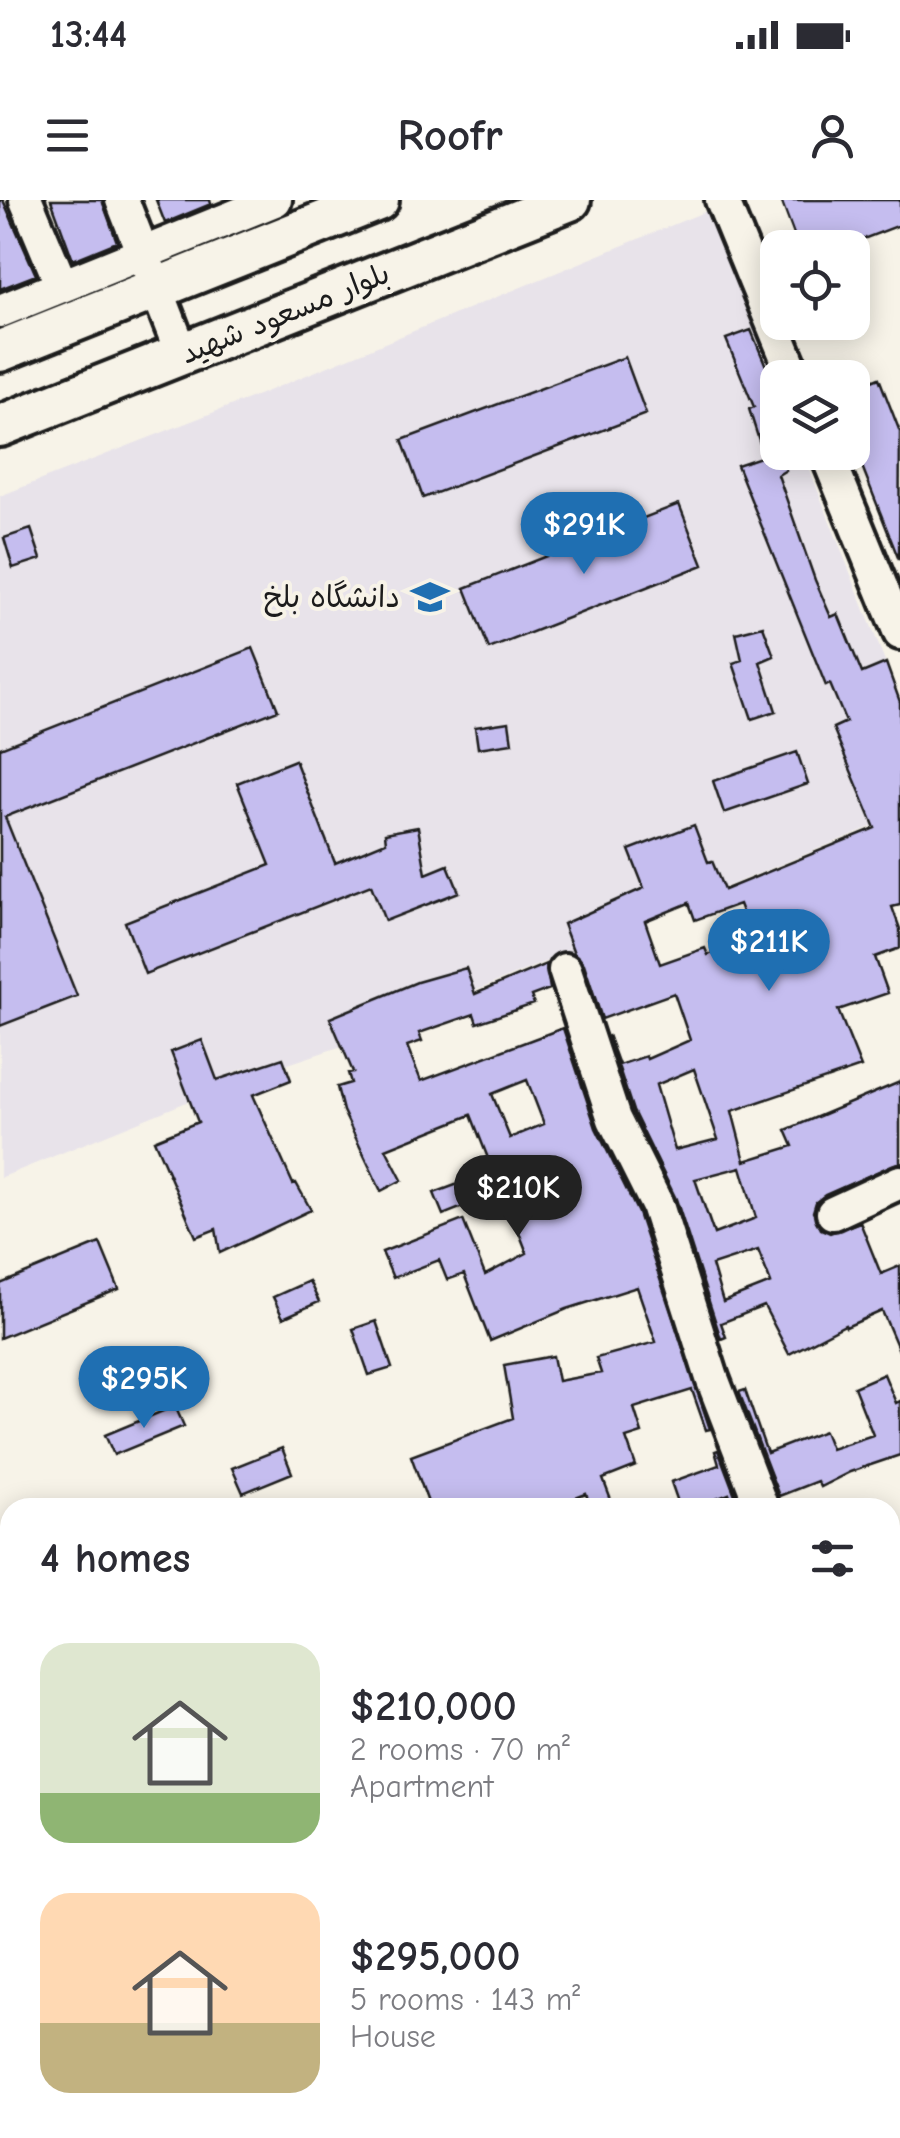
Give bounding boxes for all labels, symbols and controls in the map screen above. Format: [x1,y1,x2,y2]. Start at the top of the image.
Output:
text: 13:44 [50,13,127,57]
icon: menu [40,108,95,163]
icon: person [805,108,860,163]
text: Roofr [397,109,503,161]
map controls [760,230,870,470]
button: locate [760,230,870,340]
street label: بلوار مسعود شهید [176,256,396,373]
button: layers [760,360,870,470]
pin: $291K [514,492,654,577]
text: $291K [543,506,625,543]
school or university icon: دانشگاه بلخ [409,576,451,618]
place label: دانشگاه بلخ [263,580,400,617]
pin: $211K [699,909,839,994]
text: $211K [730,923,808,960]
pin: $210K [448,1155,588,1240]
text: $210K [476,1169,560,1206]
pin: $295K [74,1346,214,1431]
text: $295K [101,1360,187,1397]
icon: filters [805,1531,860,1586]
text: 4 homes [40,1534,190,1583]
text: $210,000 [350,1682,517,1731]
icon: home [120,1683,240,1803]
text: 2 rooms · 70 m² [350,1731,570,1768]
text: Apartment [350,1768,493,1805]
text: $295,000 [350,1932,521,1981]
icon: home [120,1933,240,2053]
text: 5 rooms · 143 m² [350,1981,580,2018]
text: House [350,2018,436,2055]

